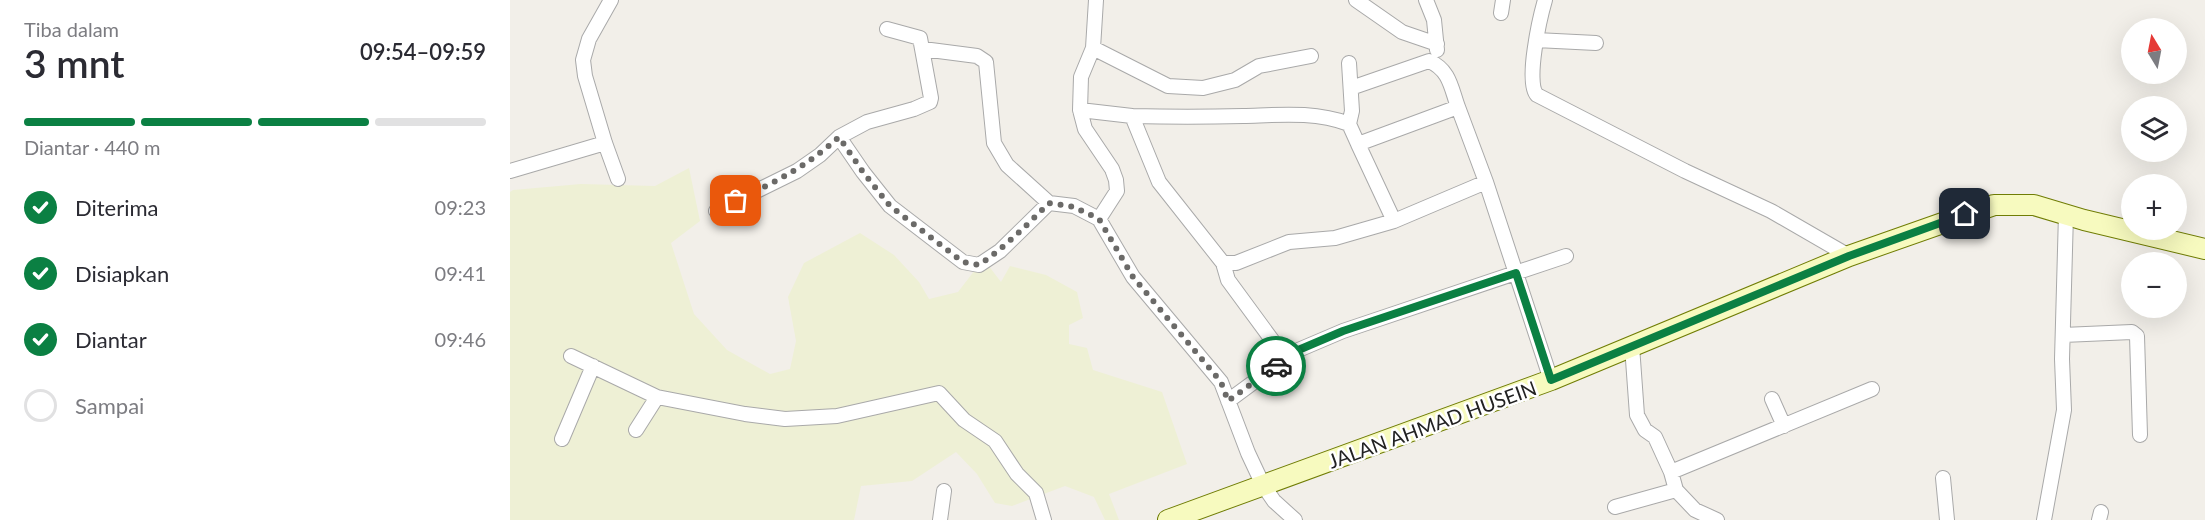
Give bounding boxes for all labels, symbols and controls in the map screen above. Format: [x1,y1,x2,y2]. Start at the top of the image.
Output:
text: Tiba dalam [24,17,119,41]
north arrow [2121,18,2187,84]
map controls [2121,18,2187,318]
text: 09:54–09:59 [360,38,486,65]
text: 3 mnt [24,40,125,86]
button: layers [2121,96,2187,162]
text: Diantar · 440 m [24,135,161,159]
button: + [2121,174,2187,240]
pin [710,175,761,226]
icon: bag [719,184,752,217]
pin [1939,188,1990,239]
icon: check [24,191,57,224]
text: Diterima [75,194,159,221]
text: 09:23 [435,195,486,219]
icon: home [1948,197,1981,230]
button: − [2121,252,2187,318]
icon: check [24,257,57,290]
text: Disiapkan [75,260,169,287]
text: 09:41 [435,261,486,285]
icon: check [24,323,57,356]
text: Diantar [75,326,147,353]
text: 09:46 [435,327,486,351]
courier [1246,336,1306,396]
icon: car [1260,350,1293,383]
street label: JALAN AHMAD HUSEIN [1325,375,1539,473]
text: Sampai [75,392,144,419]

